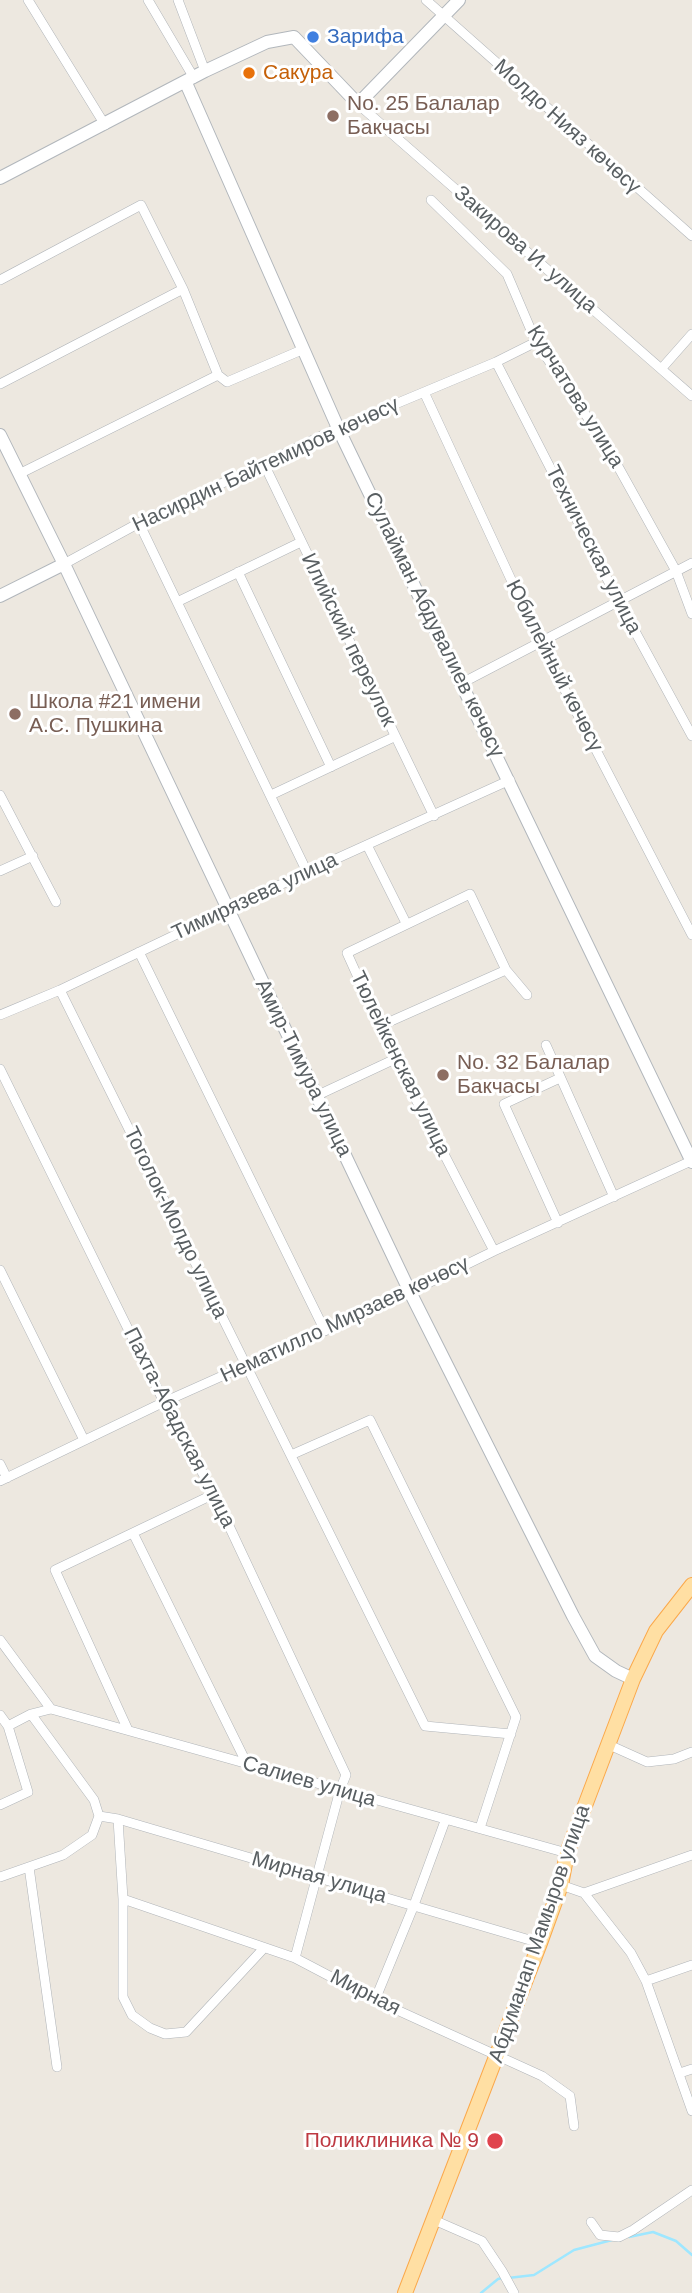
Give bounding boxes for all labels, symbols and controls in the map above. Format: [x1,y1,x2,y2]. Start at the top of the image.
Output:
place label: Зарифа [327,24,404,50]
marker: Зарифа [305,29,321,45]
street label: Молдо Нияз көчөсү [488,54,646,200]
place label: Сакура [263,60,333,86]
marker: Сакура [241,65,257,81]
place label: No. 25 Балалар Бакчасы [347,91,500,141]
marker: No. 25 Балалар Бакчасы [325,108,341,124]
street label: Закирова И. улица [448,181,602,319]
street label: Курчатова улица [521,321,629,473]
street label: Насирдин Байтемиров көчөсү [129,392,403,538]
street label: Техническая улица [540,461,646,639]
street label: Сулайман Абдувалиев көчөсү [359,488,509,762]
street label: Илийский переулок [295,549,401,731]
street label: Юбилейный көчөсү [500,576,608,756]
place label: Школа #21 имени А.С. Пушкина [29,689,201,739]
marker: Школа #21 имени А.С. Пушкина [7,706,23,722]
street label: Тимирязева улица [168,848,342,946]
street label: Тюлейкенская улица [344,968,456,1160]
street label: Амир-Тимура улица [249,975,357,1161]
place label: No. 32 Балалар Бакчасы [457,1050,610,1100]
marker: No. 32 Балалар Бакчасы [435,1067,451,1083]
street label: Тоголок-Молдо улица [118,1123,232,1323]
street label: Нематилло Мирзаев көчөсү [217,1251,473,1389]
street label: Пахта-Абадская улица [118,1324,240,1532]
street label: Салиев улица [239,1751,379,1813]
street label: Абдуманап Мамыров улица [484,1802,596,2066]
street label: Мирная улица [249,1847,389,1909]
street label: Мирная [326,1965,404,2021]
place label: Поликлиника № 9 [305,2128,479,2154]
marker: Поликлиника № 9 [485,2131,505,2151]

